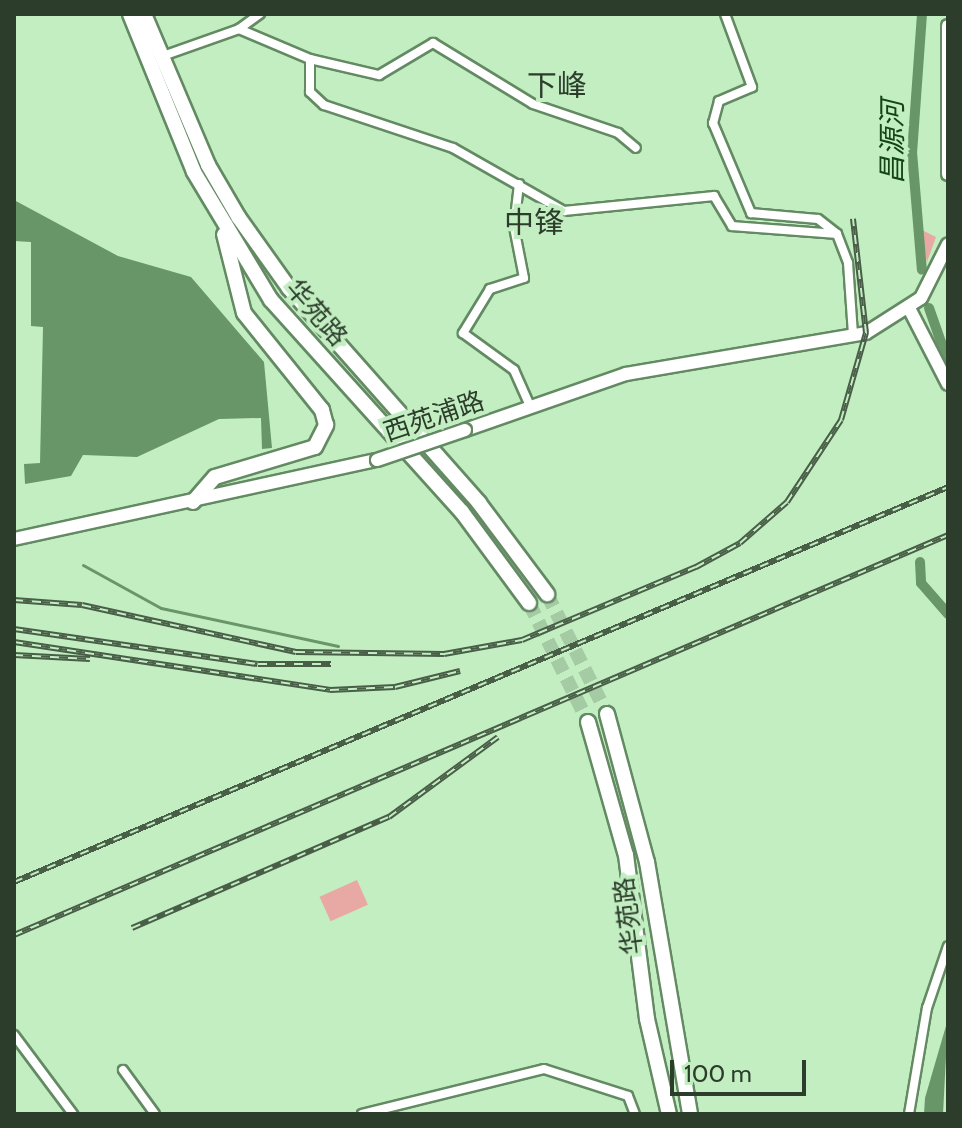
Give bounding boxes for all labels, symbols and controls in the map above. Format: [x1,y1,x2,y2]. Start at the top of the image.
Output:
district label: 下峰 [527,68,587,104]
water label: 昌源河 [875,100,909,184]
district label: 中锋 [504,205,564,241]
street label: 华苑路 [279,273,353,353]
street label: 西苑浦路 [380,385,488,449]
street label: 华苑路 [609,875,649,957]
scale bar [674,1044,810,1094]
text: 100 m [684,1059,752,1088]

